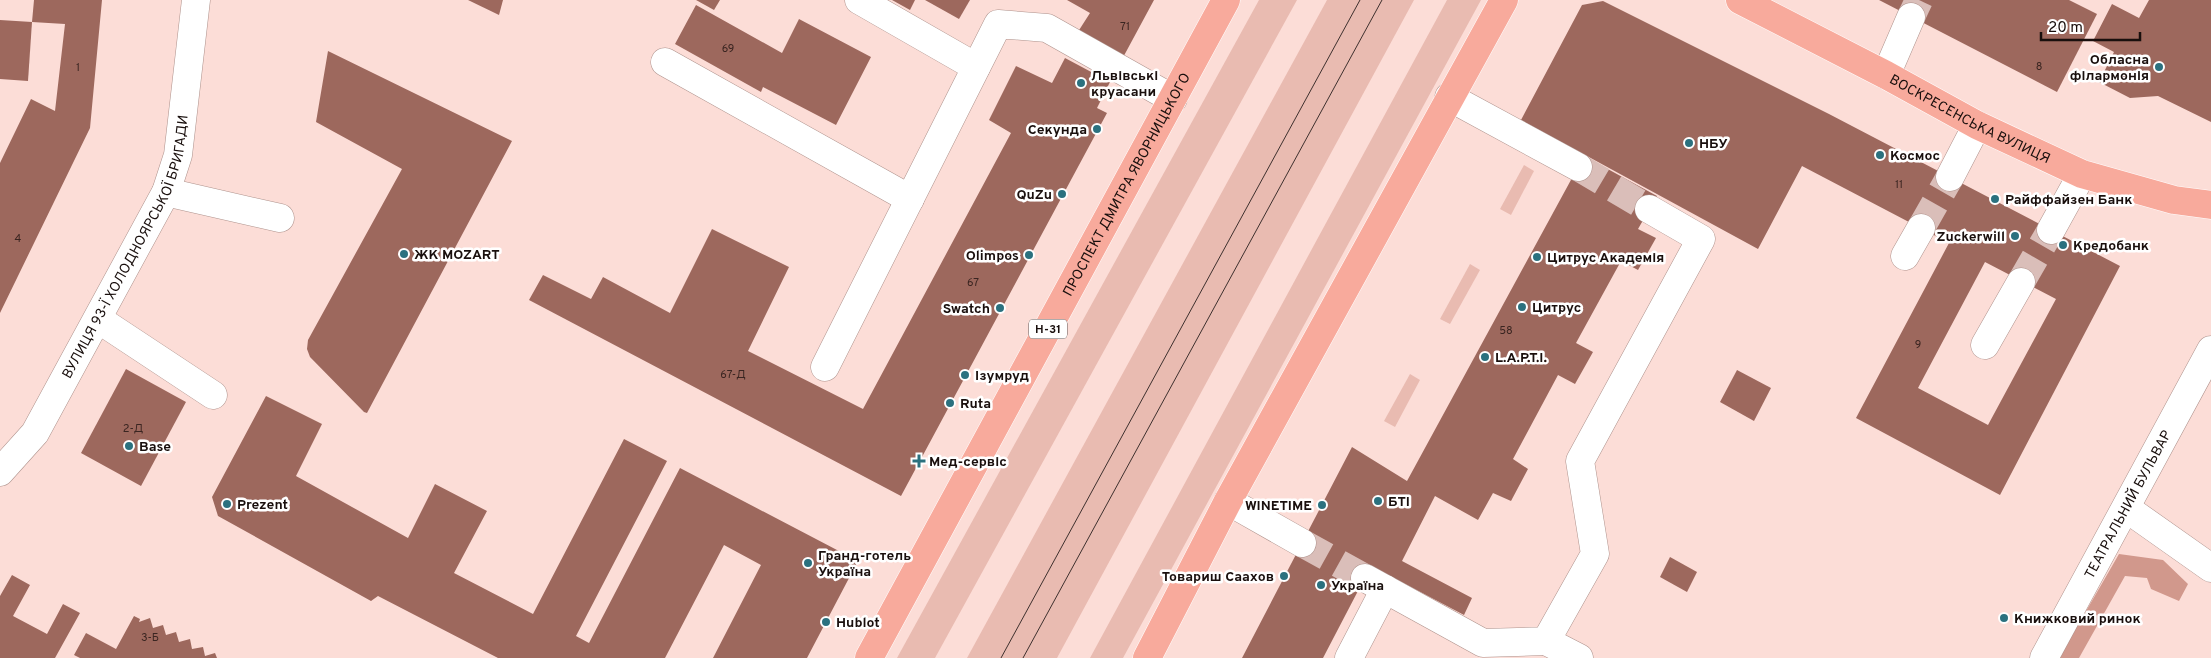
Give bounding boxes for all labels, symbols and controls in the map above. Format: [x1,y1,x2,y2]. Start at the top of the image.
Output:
scale bar [2041,10,2140,42]
text: 20 m [2048,19,2083,38]
house number: 71 [1120,20,1130,34]
house number: 69 [722,42,734,56]
place label: Обласна філармонія [2070,52,2149,85]
house number: 8 [2036,60,2042,74]
house number: 1 [76,61,80,75]
marker: Обласна філармонія [2153,61,2165,73]
place label: Львівські круасани [1091,68,1158,101]
street label: ПРОСПЕКТ ДМИТРА ЯВОРНИЦЬКОГО [1060,70,1195,300]
street label: ВОСКРЕСЕНСЬКА ВУЛИЦЯ [1886,72,2053,168]
marker: Львівські круасани [1075,77,1087,89]
street label: ВУЛИЦЯ 93-Ї ХОЛОДНОЯРСЬКОЇ БРИГАДИ [59,114,193,382]
place label: Секунда [1028,122,1087,139]
marker: Секунда [1091,123,1103,135]
place label: НБУ [1699,136,1728,153]
marker: НБУ [1683,137,1695,149]
place label: Космос [1890,148,1940,165]
marker: Космос [1874,149,1886,161]
house number: 11 [1895,178,1903,192]
place label: QuZu [1016,187,1052,204]
marker: QuZu [1056,188,1068,200]
place label: Райффайзен Банк [2005,192,2132,209]
marker: Райффайзен Банк [1989,193,2001,205]
place label: Zuckerwill [1937,229,2005,246]
marker: Zuckerwill [2009,230,2021,242]
house number: 4 [15,232,22,246]
place label: Кредобанк [2073,238,2149,255]
marker: Кредобанк [2057,239,2069,251]
place label: ЖК MOZART [414,247,500,264]
marker: ЖК MOZART [398,248,410,260]
place label: Olimpos [966,248,1019,265]
marker: Olimpos [1023,249,1035,261]
place label: Цитрус Академія [1547,250,1664,267]
marker: Цитрус Академія [1531,251,1543,263]
house number: 67 [967,276,979,290]
place label: Цитрус [1532,300,1581,317]
place label: Swatch [943,301,990,318]
marker: Цитрус [1516,301,1528,313]
marker: Swatch [994,302,1006,314]
road number: Н-31 [1029,320,1067,338]
house number: 58 [1499,324,1513,338]
house number: 9 [1915,338,1921,352]
place label: L.A.P.T.I. [1495,350,1547,367]
marker: L.A.P.T.I. [1479,351,1491,363]
house number: 67-Д [720,368,746,382]
place label: Ізумруд [975,368,1029,385]
marker: Ізумруд [959,369,971,381]
place label: Ruta [960,396,991,413]
marker: Ruta [944,397,956,409]
house number: 2-Д [123,422,143,436]
street label: ТЕАТРАЛЬНИЙ БУЛЬВАР [2082,428,2176,582]
place label: Base [139,439,171,456]
marker: Base [123,440,135,452]
place label: Мед-сервіс [929,454,1007,471]
marker: Мед-сервіс [913,455,925,467]
place label: БТІ [1388,494,1410,511]
marker: БТІ [1372,495,1384,507]
place label: Prezent [237,497,288,514]
marker: Prezent [221,498,233,510]
place label: WINETIME [1245,498,1312,515]
marker: WINETIME [1316,499,1328,511]
place label: Гранд-готель Україна [818,548,911,581]
marker: Гранд-готель Україна [802,557,814,569]
place label: Товариш Саахов [1162,569,1274,586]
marker: Товариш Саахов [1278,570,1290,582]
place label: Україна [1331,578,1384,595]
marker: Україна [1315,579,1327,591]
place label: Книжковий ринок [2014,611,2141,628]
marker: Книжковий ринок [1998,612,2010,624]
place label: Hublot [836,615,880,632]
marker: Hublot [820,616,832,628]
house number: 3-Б [141,631,159,645]

